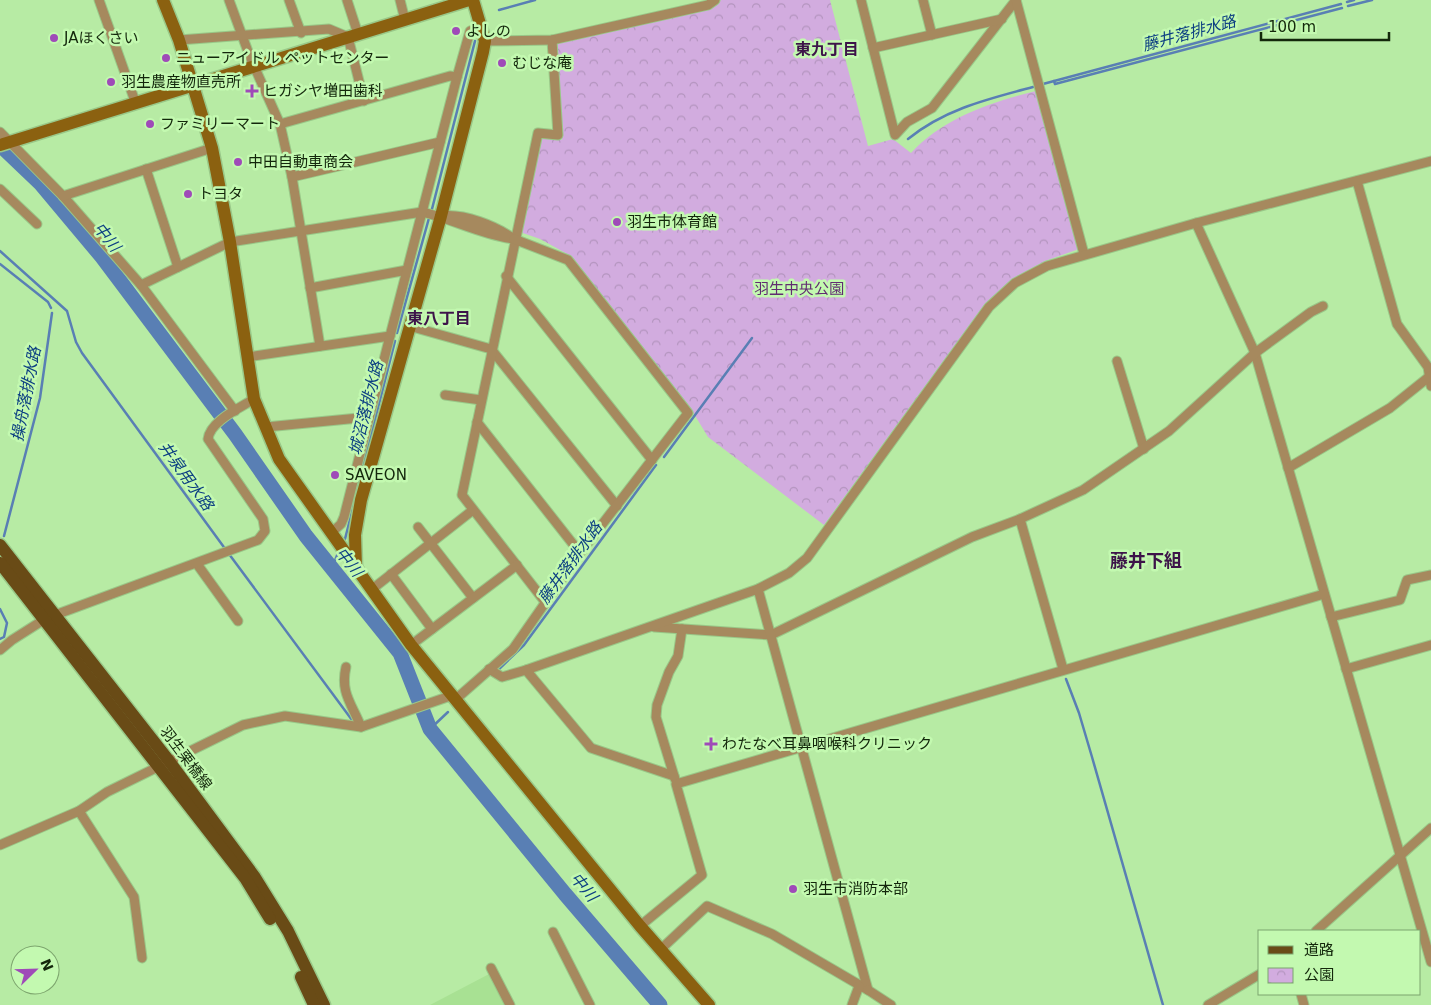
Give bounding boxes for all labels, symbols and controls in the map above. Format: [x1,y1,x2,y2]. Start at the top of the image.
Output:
scale bar [1261,10,1388,42]
water label: 藤井落排水路 [1140,11,1240,55]
text: 100 m [1268,18,1316,36]
place label: よしの [466,22,511,40]
marker: よしの [450,25,462,37]
place label: JAほくさい [63,29,138,47]
marker: JAほくさい [48,32,60,44]
district label: 東九丁目 [795,40,859,59]
place label: ニューアイドル ペットセンター [176,49,389,67]
marker: ニューアイドル ペットセンター [160,52,172,64]
place label: むじな庵 [512,54,572,72]
marker: むじな庵 [496,57,508,69]
place label: 羽生農産物直売所 [121,73,241,91]
marker: 羽生農産物直売所 [105,76,117,88]
place label: ヒガシヤ増田歯科 [263,82,383,100]
marker: ヒガシヤ増田歯科 [245,84,259,98]
place label: ファミリーマート [160,115,280,133]
marker: ファミリーマート [144,118,156,130]
place label: 中田自動車商会 [248,153,353,171]
marker: 中田自動車商会 [232,156,244,168]
place label: トヨタ [198,185,243,203]
marker: トヨタ [182,188,194,200]
place label: 羽生市体育館 [627,213,717,231]
marker: 羽生市体育館 [611,216,623,228]
water label: 中川 [90,219,126,257]
park label: 羽生中央公園 [754,280,844,298]
district label: 東八丁目 [407,309,471,328]
water label: 操舟落排水路 [8,343,45,443]
water label: 城沼落排水路 [345,357,387,457]
water label: 井泉用水路 [155,438,218,516]
place label: SAVEON [345,466,407,484]
marker: SAVEON [329,469,341,481]
water label: 藤井落排水路 [534,517,607,607]
water label: 中川 [332,544,368,582]
district label: 藤井下組 [1110,550,1182,571]
street label: 羽生栗橋線 [156,723,216,793]
place label: わたなべ耳鼻咽喉科クリニック [722,735,932,753]
marker: わたなべ耳鼻咽喉科クリニック [704,737,718,751]
water label: 中川 [566,869,603,907]
place label: 羽生市消防本部 [803,880,908,898]
marker: 羽生市消防本部 [787,883,799,895]
legend [1258,930,1421,995]
text: 道路 [1304,941,1334,959]
north arrow [10,945,60,995]
text: N [37,956,57,973]
text: 公園 [1304,966,1334,984]

